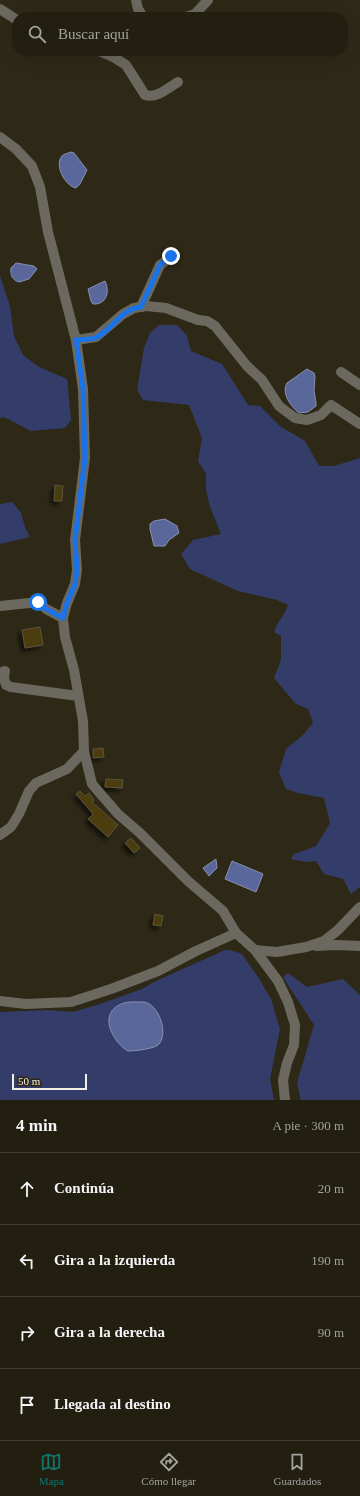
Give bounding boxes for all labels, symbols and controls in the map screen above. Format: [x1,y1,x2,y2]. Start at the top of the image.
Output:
search box [12,12,348,56]
icon: search [26,23,48,45]
text: Buscar aquí [58,26,129,42]
route end [162,247,180,265]
route start [29,593,47,611]
scale bar [12,1072,87,1091]
text: 50 m [18,1075,40,1087]
text: 4 min [16,1116,57,1135]
text: A pie · 300 m [273,1118,344,1133]
icon: ahead [16,1178,38,1200]
text: Continúa [54,1180,114,1196]
text: 20 m [318,1181,344,1196]
icon: left [16,1250,38,1272]
text: Gira a la izquierda [54,1252,175,1268]
text: 190 m [311,1253,344,1268]
icon: right [16,1322,38,1344]
text: Gira a la derecha [54,1324,165,1340]
text: 90 m [318,1325,344,1340]
icon: arrive [16,1394,38,1416]
text: Llegada al destino [54,1396,171,1412]
tab: Mapa [39,1451,64,1487]
tab: Cómo llegar [141,1451,196,1487]
tab: Guardados [274,1451,321,1487]

